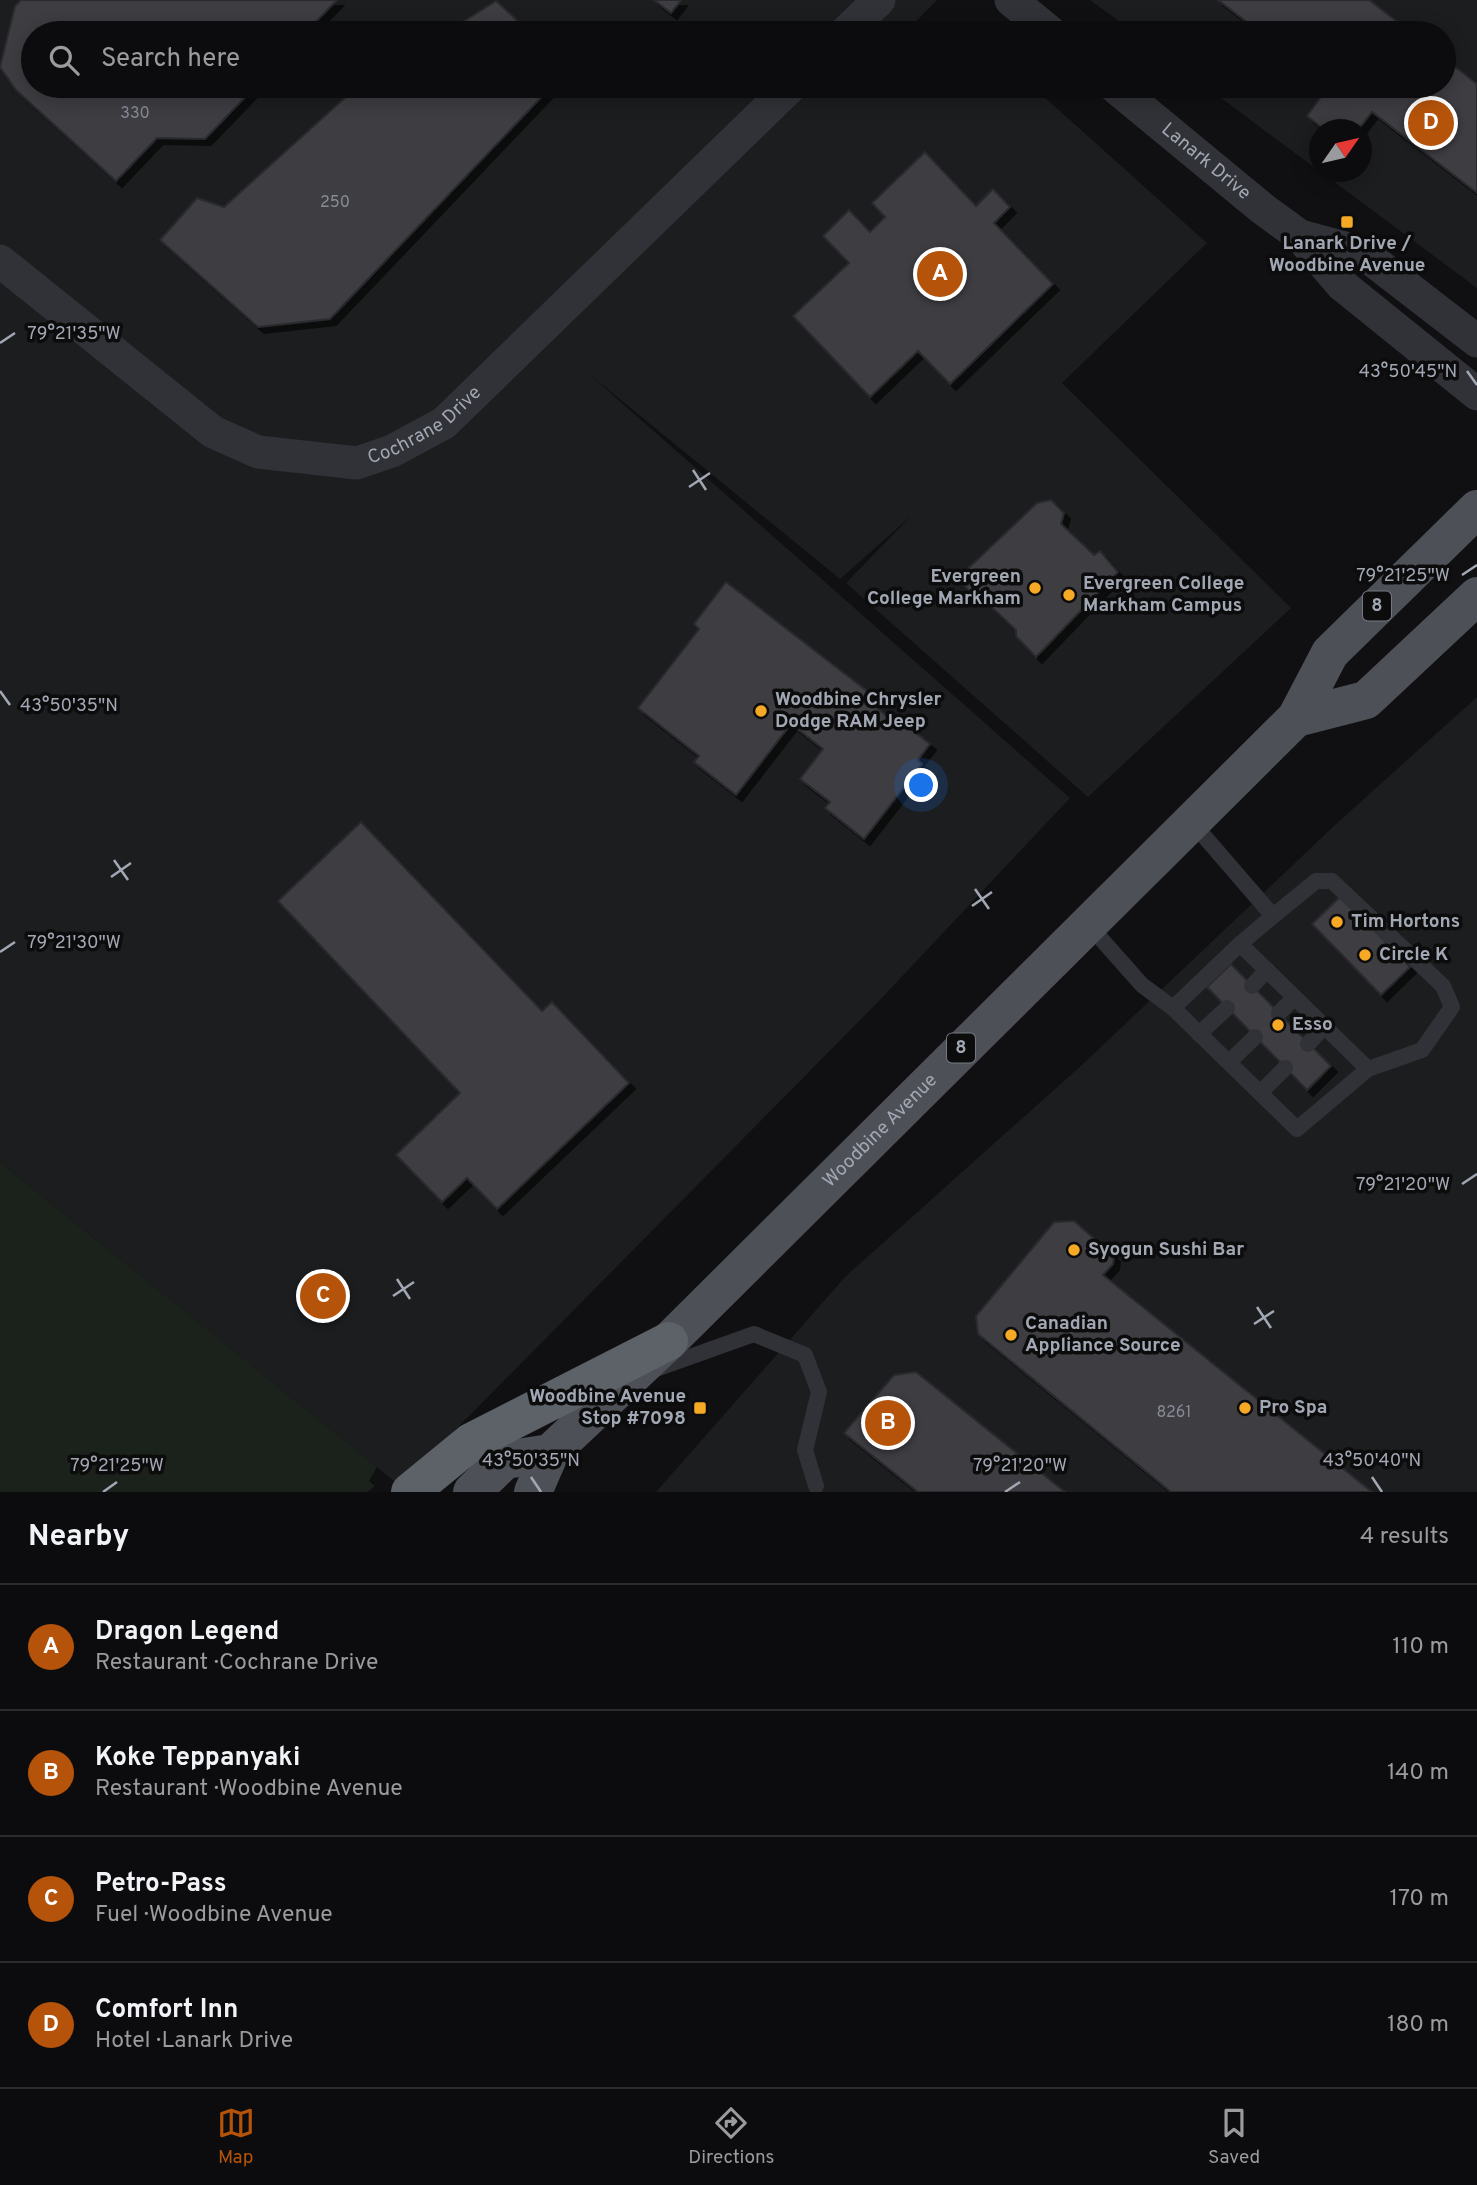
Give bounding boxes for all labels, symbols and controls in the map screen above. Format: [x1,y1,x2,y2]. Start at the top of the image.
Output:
search box [21,21,1456,98]
icon: search [45,41,83,79]
text: Search here [101,43,240,76]
pin: D [1408,97,1454,149]
house number: 330 [120,104,150,124]
street label: Lanark Drive [1156,118,1255,206]
north arrow [1309,119,1372,182]
house number: 250 [320,193,350,213]
marker: Lanark Drive / Woodbine Avenue [1339,214,1355,230]
place label: Lanark Drive / Woodbine Avenue [1269,232,1425,278]
pin: A [917,248,963,300]
text: 79°21'35"W [27,323,121,346]
text: 43°50'45"N [1359,361,1457,384]
street label: Cochrane Drive [365,381,487,470]
place label: Evergreen College Markham [867,565,1021,611]
text: 79°21'25"W [1356,565,1450,588]
place label: Evergreen College Markham Campus [1083,572,1244,618]
marker: Evergreen College Markham [1027,580,1043,596]
marker: Evergreen College Markham Campus [1061,587,1077,603]
road number: 8 [1363,592,1391,620]
place label: Woodbine Chrysler Dodge RAM Jeep [775,688,942,734]
text: 43°50'35"N [20,695,118,718]
marker: Woodbine Chrysler Dodge RAM Jeep [753,703,769,719]
your location [904,768,938,802]
place label: Tim Hortons [1351,910,1460,934]
marker: Tim Hortons [1329,914,1345,930]
text: 79°21'30"W [27,932,121,955]
place label: Circle K [1379,943,1449,967]
marker: Circle K [1357,947,1373,963]
place label: Esso [1292,1013,1333,1037]
marker: Esso [1270,1017,1286,1033]
road number: 8 [947,1034,975,1063]
street label: Woodbine Avenue [818,1069,943,1193]
text: 79°21'20"W [1356,1174,1450,1197]
place label: Syogun Sushi Bar [1088,1238,1244,1262]
marker: Syogun Sushi Bar [1066,1242,1082,1258]
pin: C [300,1270,346,1322]
place label: Canadian Appliance Source [1025,1312,1181,1358]
marker: Canadian Appliance Source [1003,1327,1019,1343]
place label: Woodbine Avenue Stop #7098 [529,1385,686,1431]
place label: Pro Spa [1259,1396,1327,1420]
pin: B [865,1397,911,1449]
marker: Woodbine Avenue Stop #7098 [692,1400,708,1416]
marker: Pro Spa [1237,1400,1253,1416]
house number: 8261 [1157,1403,1191,1423]
text: 43°50'35"N [482,1450,580,1473]
text: 43°50'40"N [1323,1450,1421,1473]
text: 79°21'25"W [70,1455,164,1478]
text: 79°21'20"W [973,1455,1067,1478]
text: Nearby [28,1519,129,1556]
text: 4 results [1360,1523,1449,1552]
text: Dragon Legend [95,1616,279,1649]
text: A [43,1633,59,1662]
text: 110 m [1392,1633,1449,1662]
text: Restaurant · Cochrane Drive [95,1649,378,1678]
text: Koke Teppanyaki [95,1742,300,1775]
text: B [43,1759,59,1788]
text: 140 m [1387,1759,1449,1788]
text: Restaurant · Woodbine Avenue [95,1775,403,1804]
text: Petro-Pass [95,1868,227,1901]
text: C [44,1885,58,1914]
text: 170 m [1390,1885,1449,1914]
text: Fuel · Woodbine Avenue [95,1901,333,1930]
text: Comfort Inn [95,1994,238,2027]
text: D [43,2011,59,2040]
text: 180 m [1387,2011,1449,2040]
text: Hotel · Lanark Drive [95,2027,293,2056]
tab: Map [217,2104,255,2170]
tab: Directions [688,2104,775,2170]
tab: Saved [1208,2104,1260,2170]

